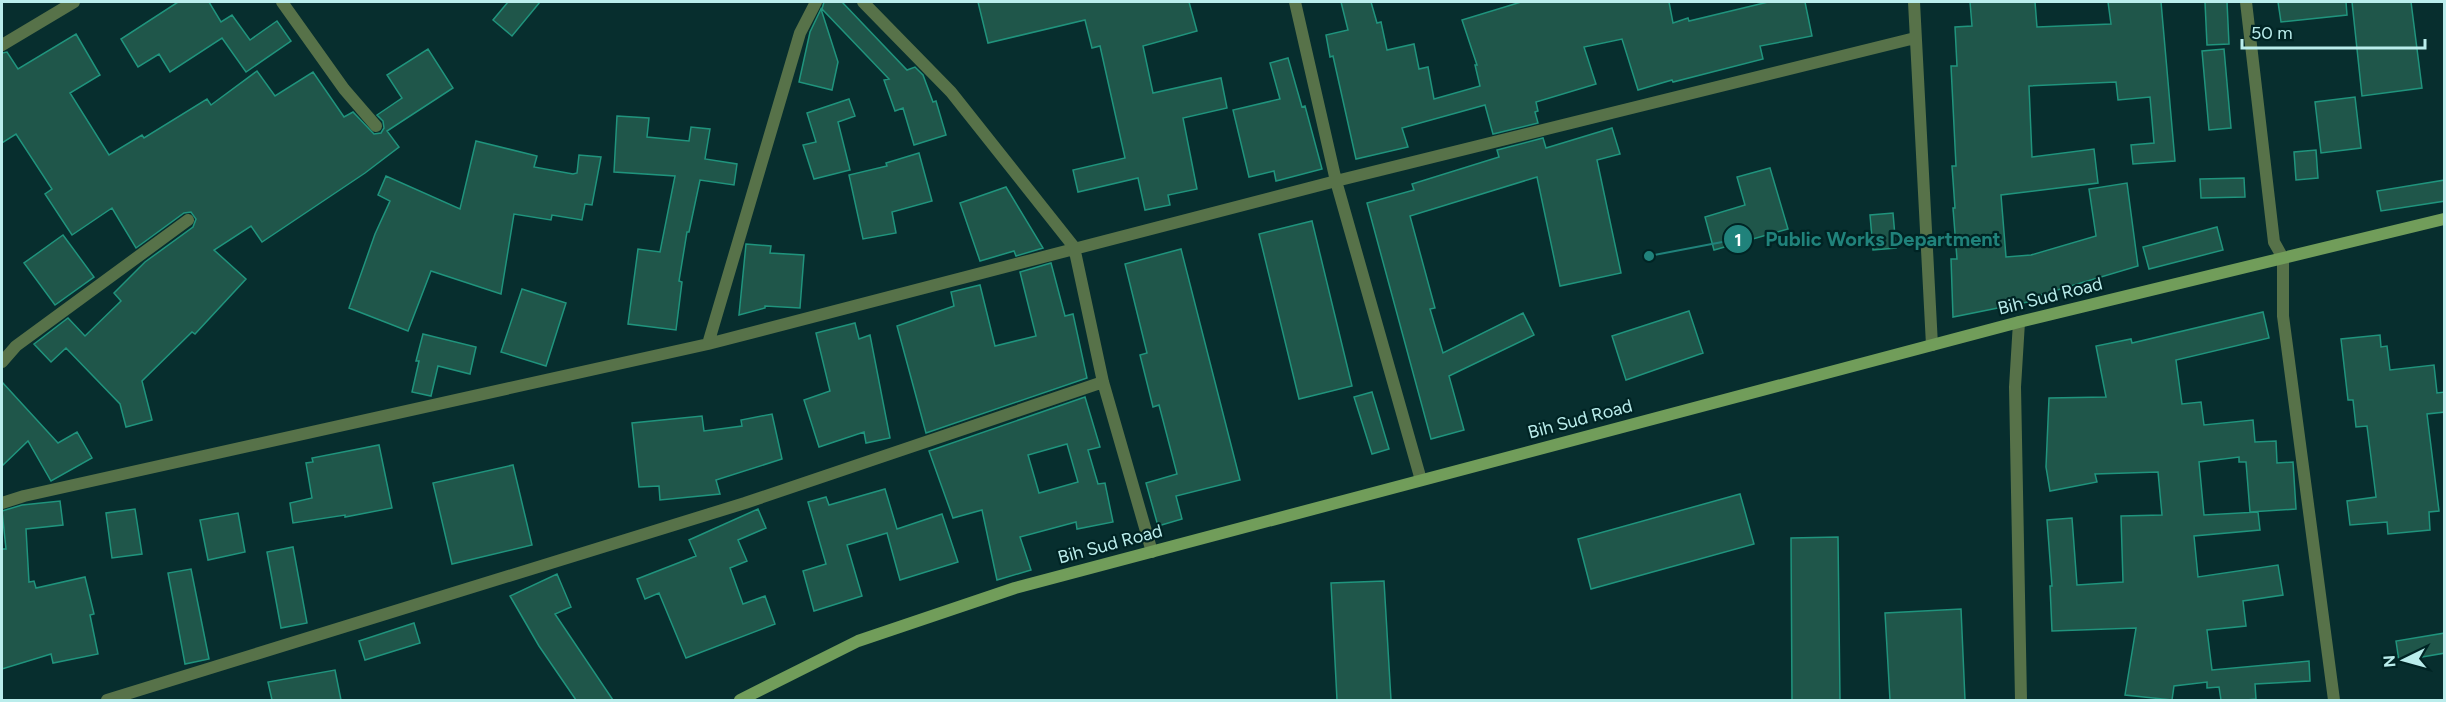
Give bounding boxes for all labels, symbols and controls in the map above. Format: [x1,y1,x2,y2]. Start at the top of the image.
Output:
scale bar [2242,12,2425,50]
text: 50 m [2251,22,2293,44]
callout: Public Works Department [1723,220,2013,258]
text: Public Works Department [1765,227,2001,251]
text: 1 [1734,229,1742,251]
street label: Bih Sud Road [1995,272,2105,320]
street label: Bih Sud Road [1525,395,1635,443]
street label: Bih Sud Road [1055,520,1165,568]
north arrow [2374,630,2434,690]
text: N [2380,654,2400,668]

